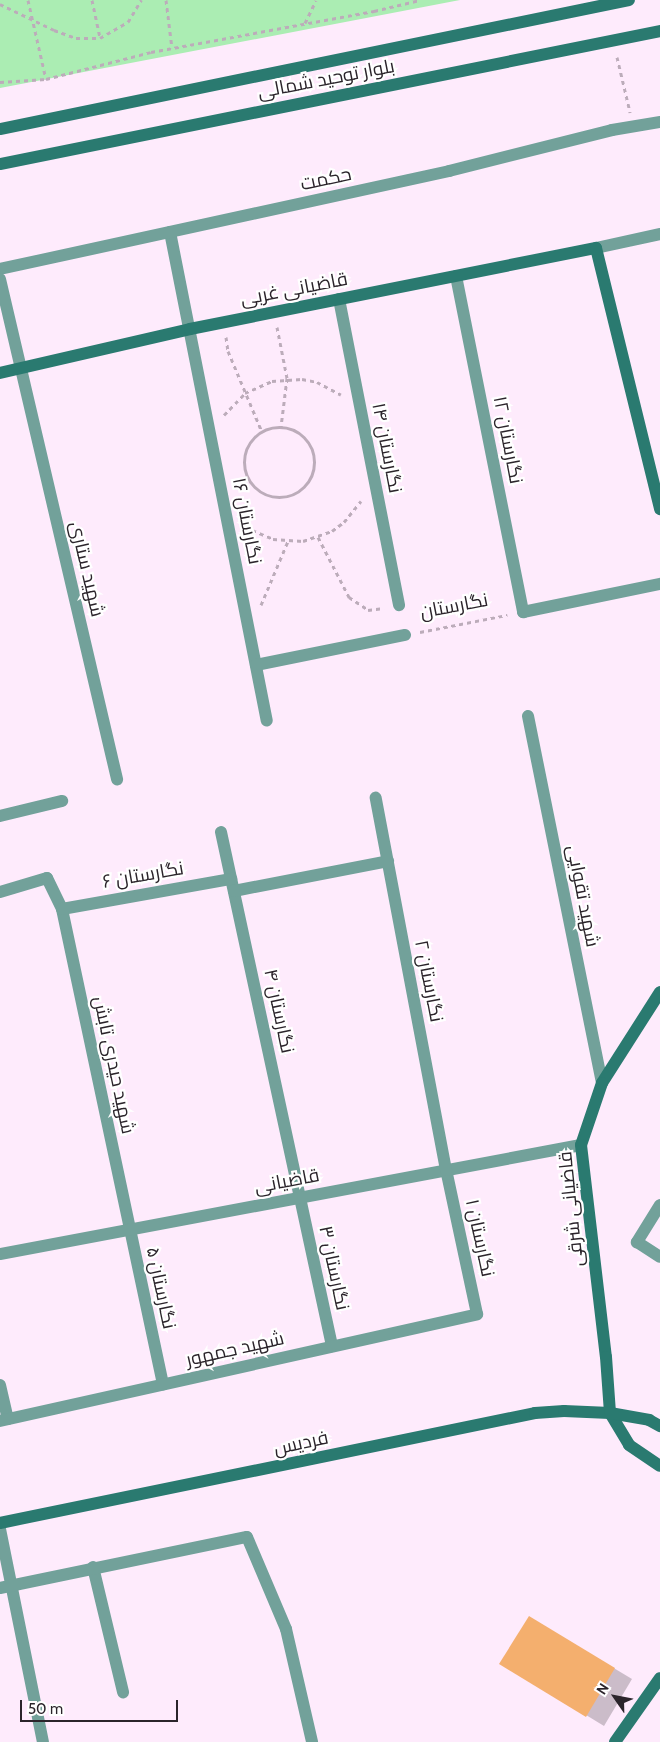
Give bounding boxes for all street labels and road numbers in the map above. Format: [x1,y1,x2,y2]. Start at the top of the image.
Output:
street label: بلوار توحید شمالی [256,55,396,103]
street label: حکمت [298,163,354,195]
street label: قاضیانی غربی [238,267,350,311]
street label: نگارستان ۱۲ [488,394,528,486]
street label: نگارستان ۱۴ [367,401,407,495]
street label: نگارستان ۱۶ [227,476,267,566]
street label: شهید ستاری [65,519,109,619]
street label: نگارستان [418,588,490,624]
street label: شهید تقوایی [562,843,604,949]
street label: نگارستان ۶ [101,857,185,893]
street label: نگارستان ۲ [410,938,448,1024]
street label: نگارستان ۴ [259,967,299,1055]
street label: شهید حیدری تابش [88,994,140,1136]
street label: قاضیانی شرقی [554,1150,588,1268]
street label: قاضیانی [253,1164,321,1198]
street label: نگارستان ۱ [461,1197,499,1279]
street label: نگارستان ۳ [314,1224,354,1312]
street label: نگارستان ۵ [141,1245,181,1331]
street label: شهید جمهور [184,1327,286,1371]
street label: فردیس [272,1426,330,1460]

